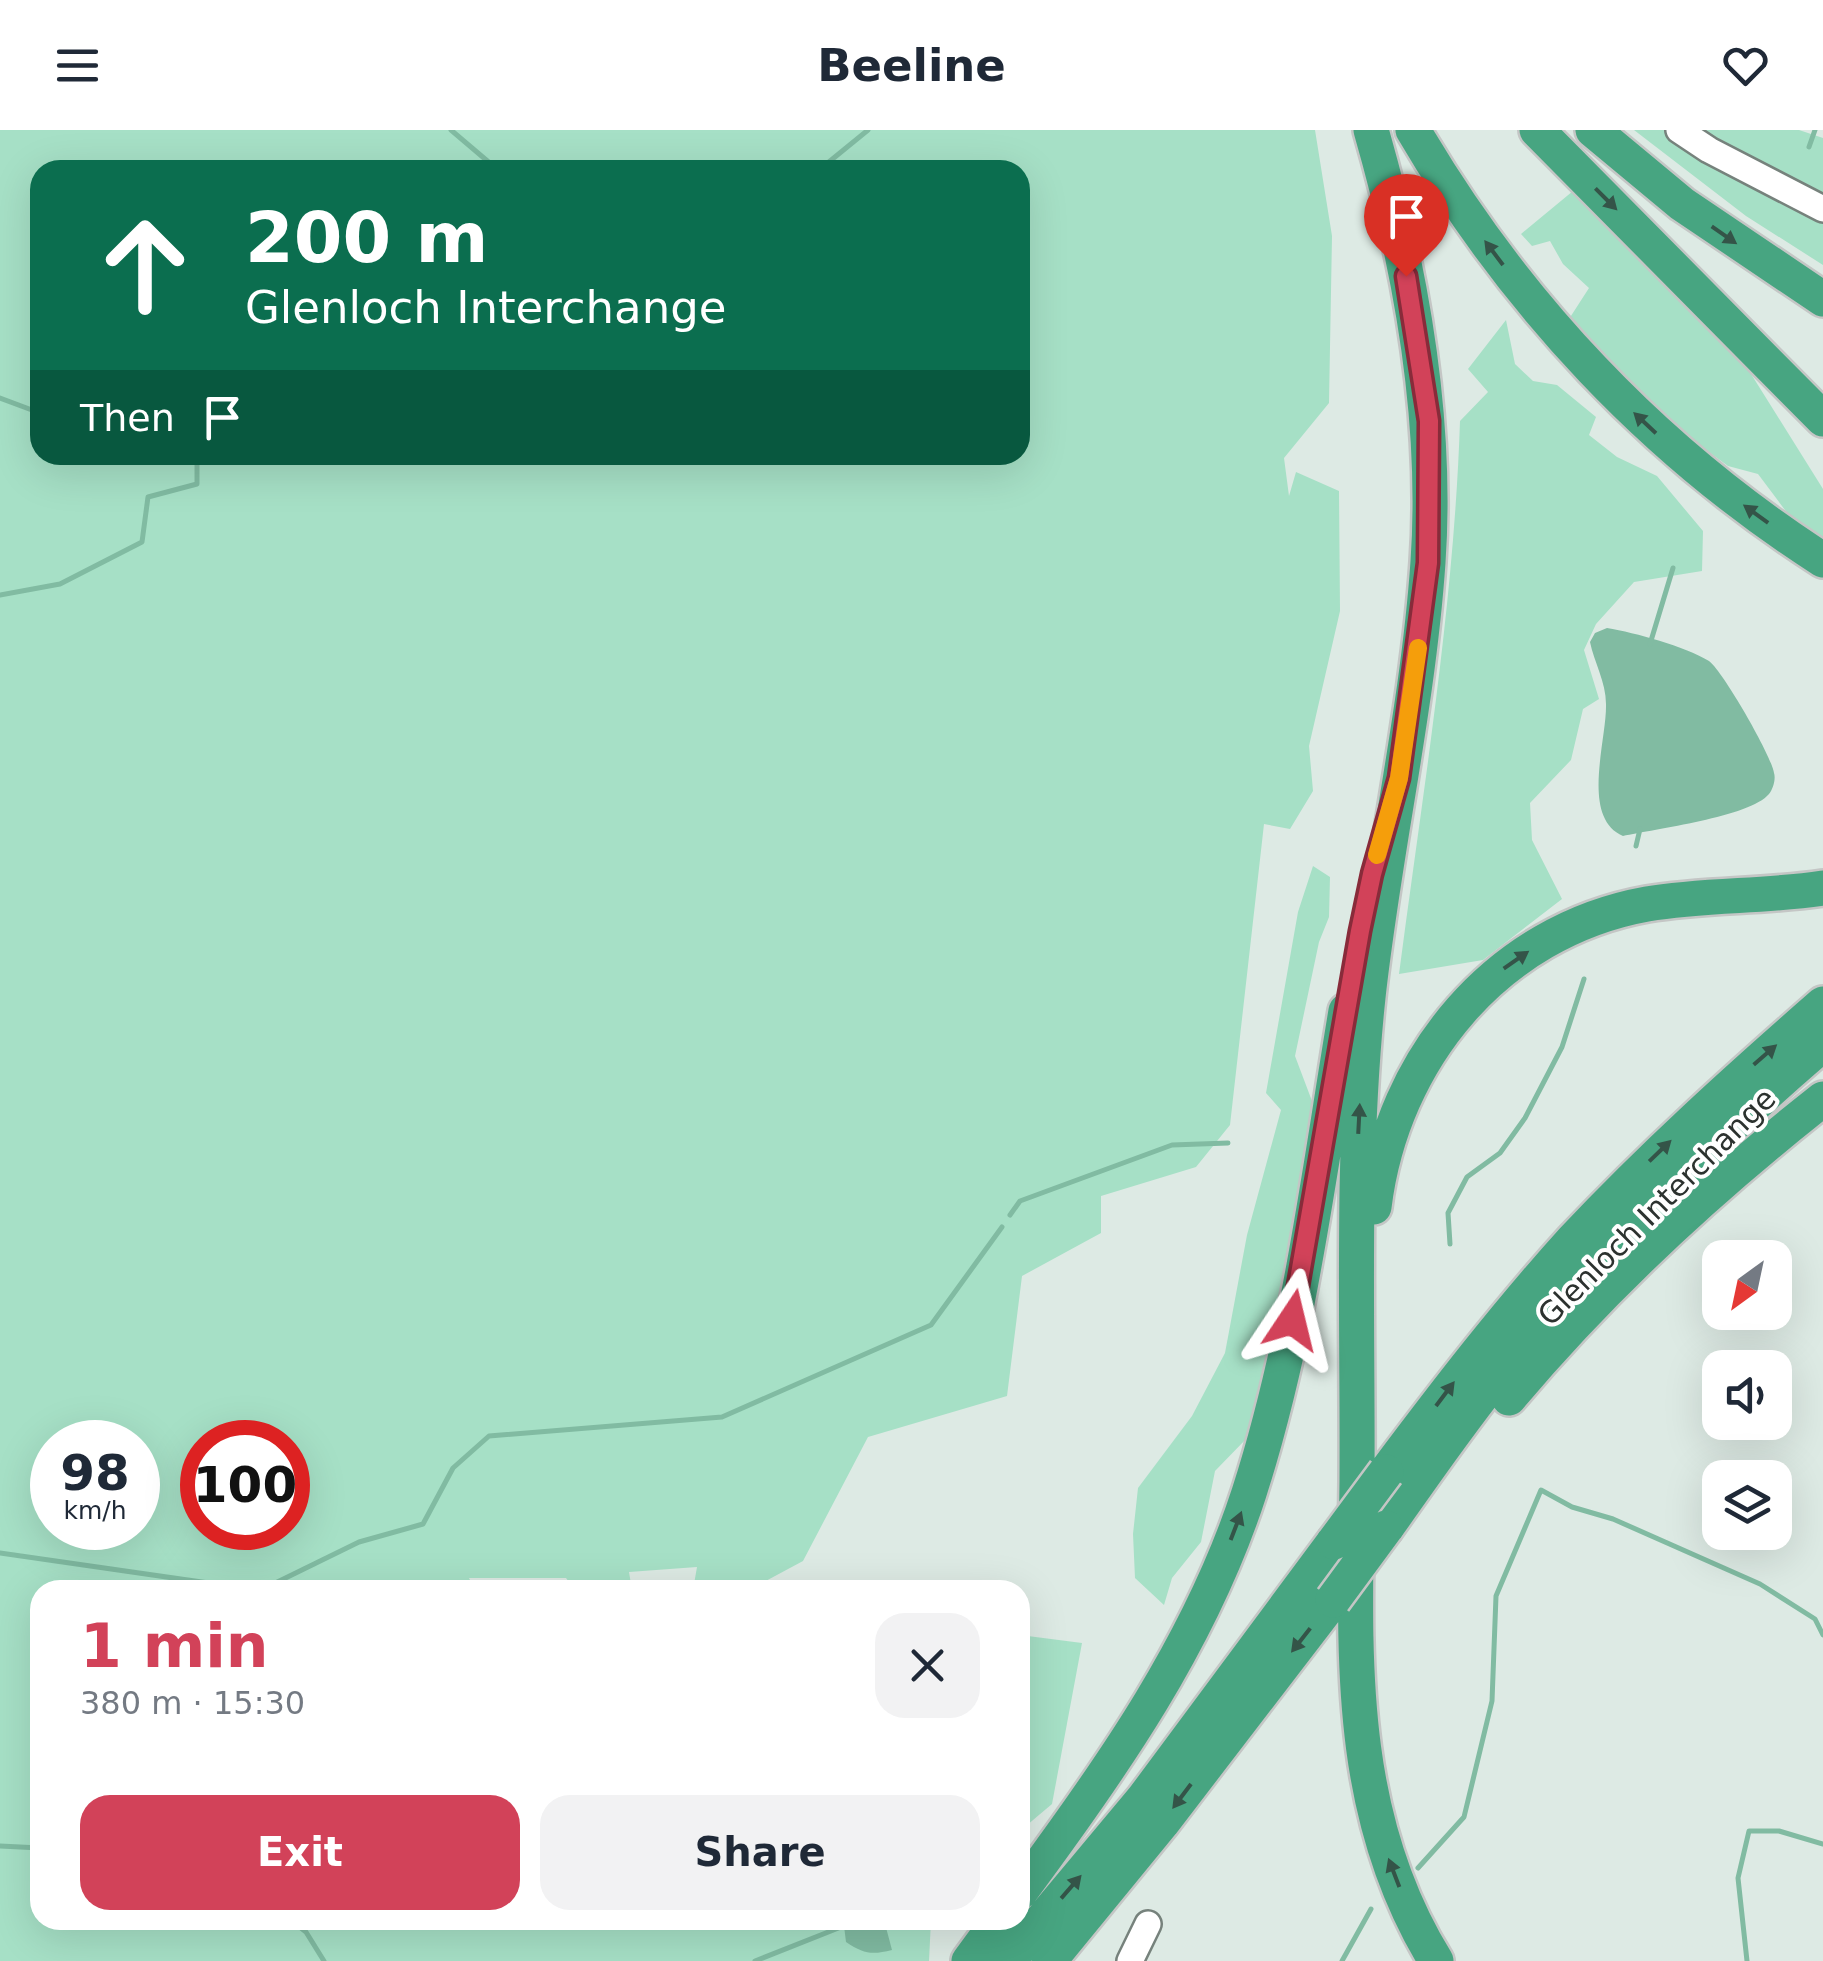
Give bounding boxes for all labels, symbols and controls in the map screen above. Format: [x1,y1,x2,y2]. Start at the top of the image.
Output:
icon: menu [50,38,105,93]
icon: heart [1718,38,1773,93]
text: Beeline [817,39,1006,92]
pin [1364,174,1449,277]
one-way arrow [1594,187,1617,211]
icon: arrive [1379,189,1434,244]
text: 200 m [245,197,488,279]
icon: ahead [80,200,210,330]
one-way arrow [1711,225,1737,244]
one-way arrow [1485,240,1505,266]
text: Glenloch Interchange [245,281,726,334]
icon: arrive [195,390,250,445]
text: Then [80,396,175,440]
one-way arrow [1633,412,1657,435]
one-way arrow [1743,505,1769,524]
one-way arrow [1503,951,1530,970]
one-way arrow [1752,1044,1777,1066]
street label: Glenloch Interchange [1531,1081,1782,1332]
one-way arrow [1351,1103,1367,1135]
one-way arrow [1648,1140,1672,1163]
north arrow [1702,1240,1792,1330]
map controls [1702,1240,1792,1550]
position arrow [1240,1268,1344,1372]
button: sound [1702,1350,1792,1440]
one-way arrow [1434,1381,1454,1407]
speed limit sign: 100 [180,1420,310,1550]
text: 98 [60,1444,130,1502]
button: layers [1702,1460,1792,1550]
text: km/h [63,1496,127,1525]
one-way arrow [1229,1511,1244,1541]
text: 1 min [80,1611,268,1681]
button: close [875,1613,980,1718]
one-way arrow [1291,1628,1312,1653]
text: 380 m · 15:30 [80,1684,305,1722]
one-way arrow [1172,1783,1192,1809]
button: Exit [80,1795,520,1910]
button: Share [540,1795,980,1910]
one-way arrow [1385,1858,1401,1888]
one-way arrow [1060,1875,1082,1900]

